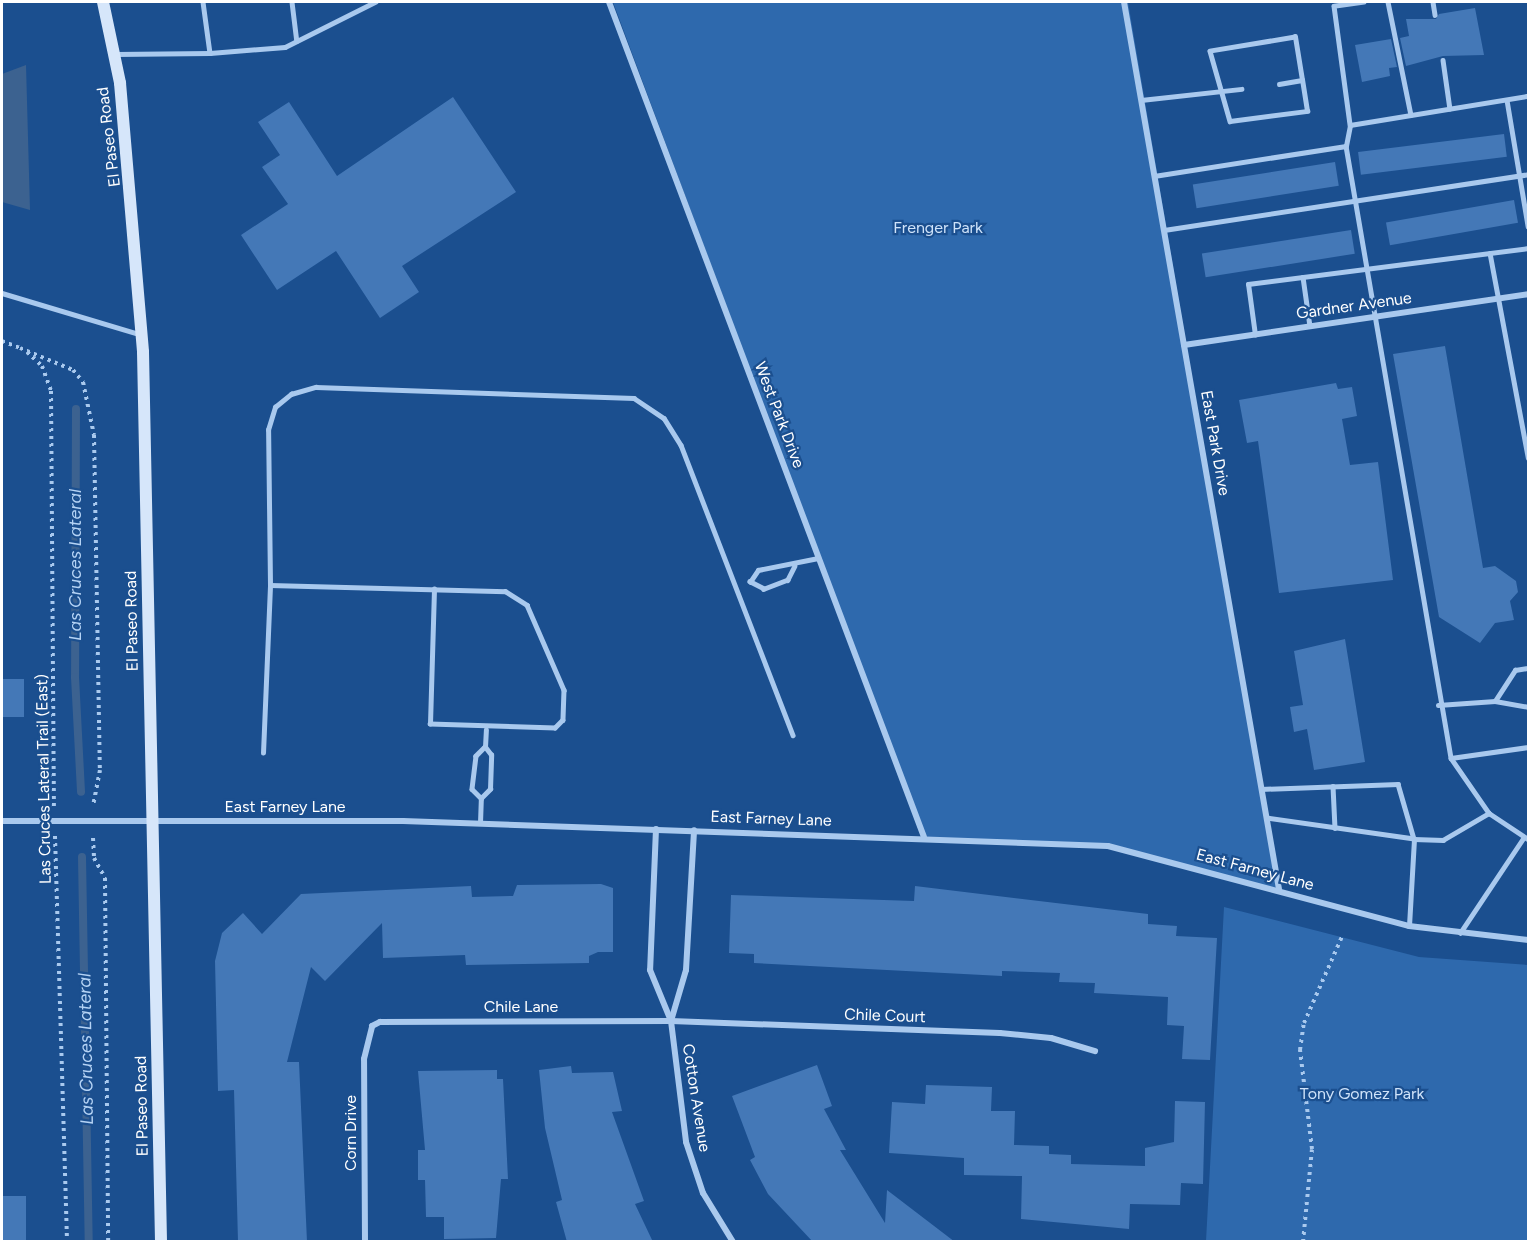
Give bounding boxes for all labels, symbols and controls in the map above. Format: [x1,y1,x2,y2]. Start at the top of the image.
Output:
street label: El Paseo Road [93,86,125,188]
park label: Frenger Park [893,218,983,238]
street label: Gardner Avenue [1295,288,1413,324]
street label: West Park Drive [750,359,808,471]
street label: East Park Drive [1196,389,1234,497]
water label: Las Cruces Lateral [64,489,86,641]
street label: El Paseo Road [122,571,142,671]
street label: Las Cruces Lateral Trail (East) [33,674,55,884]
street label: East Farney Lane [224,797,346,817]
street label: East Farney Lane [710,807,832,831]
street label: East Farney Lane [1194,845,1316,895]
water label: Las Cruces Lateral [74,973,98,1125]
street label: Chile Lane [484,997,558,1017]
street label: Chile Court [844,1005,926,1027]
street label: Cotton Avenue [678,1043,714,1153]
street label: El Paseo Road [132,1056,152,1156]
park label: Tony Gomez Park [1300,1084,1424,1104]
street label: Corn Drive [341,1095,361,1171]

